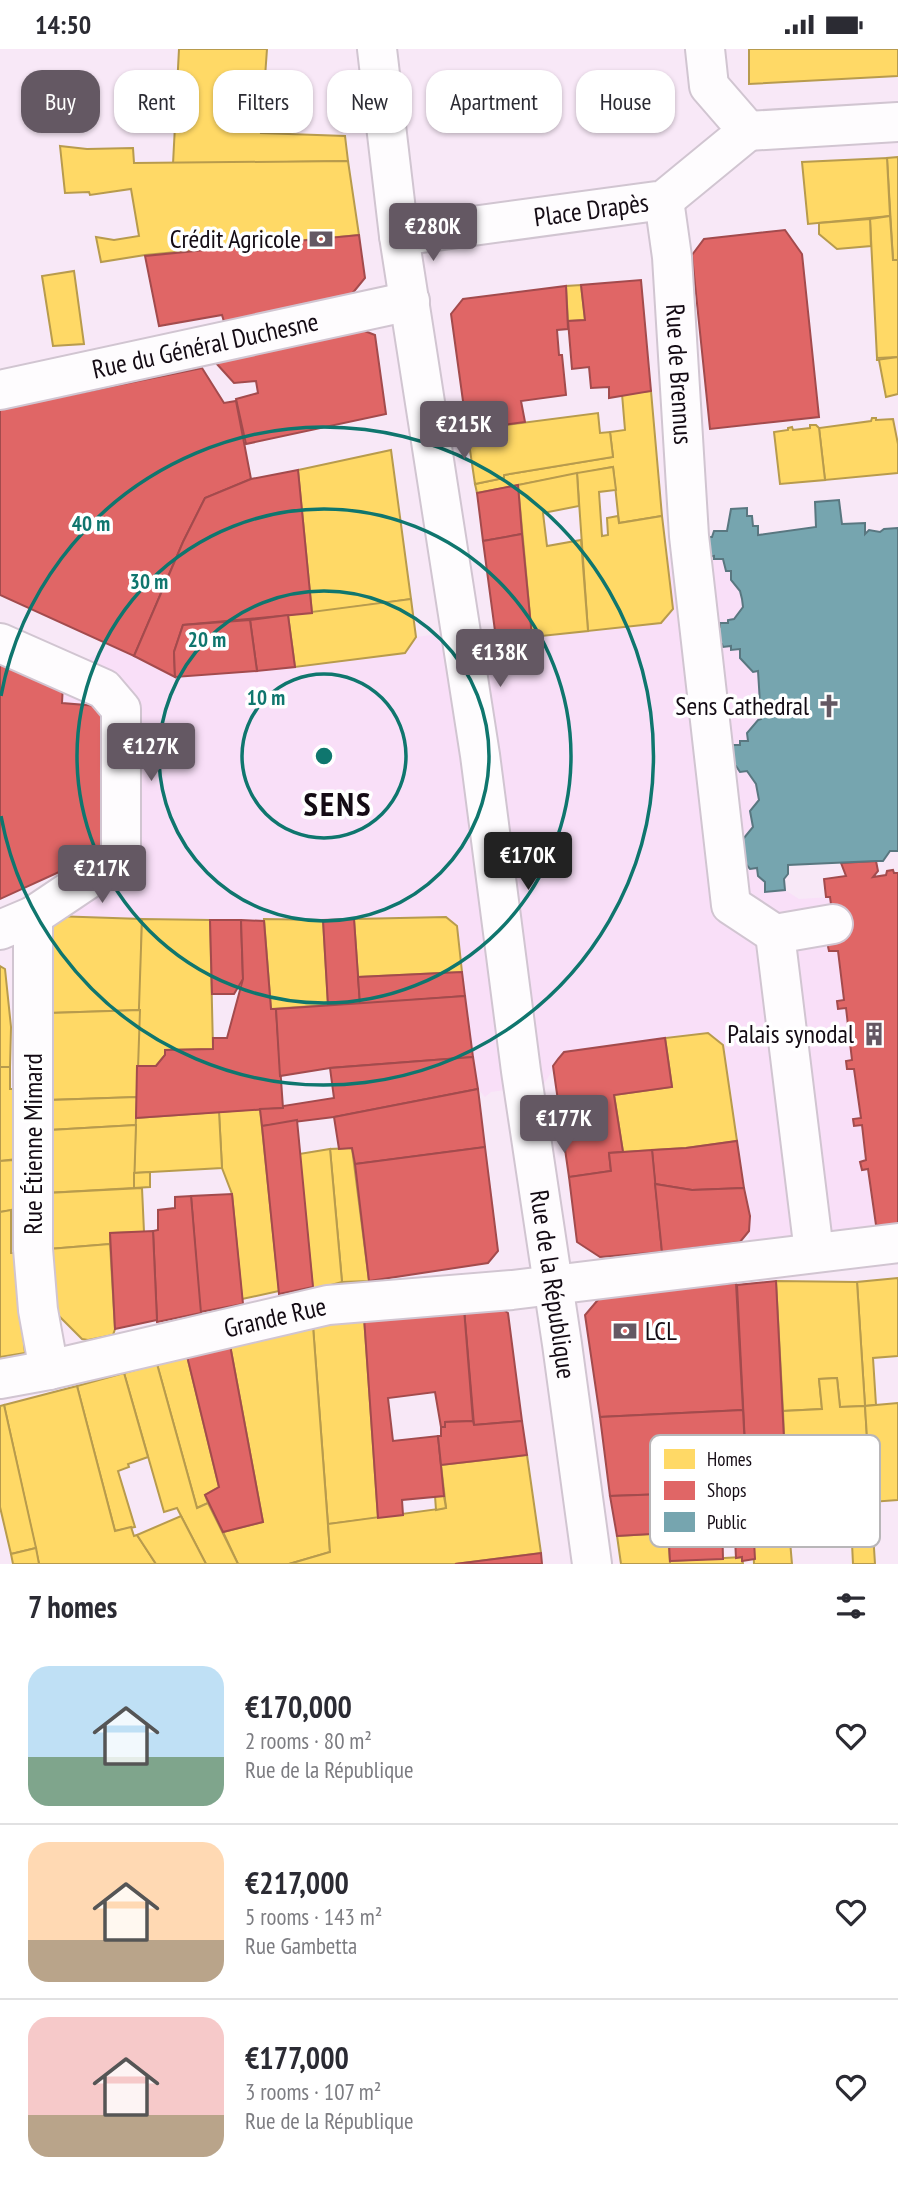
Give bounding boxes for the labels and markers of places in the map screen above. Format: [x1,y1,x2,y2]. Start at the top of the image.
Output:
pin: €280K [384,203,482,263]
place label: Crédit Agricole [170,222,301,255]
bank icon: Crédit Agricole [307,225,335,253]
pin: €215K [415,401,513,461]
pin: €138K [451,629,549,689]
place label: Sens Cathedral [675,689,809,722]
church icon: Sens Cathedral [815,692,843,720]
pin: €127K [102,723,200,783]
centre of rings [312,744,336,768]
pin: €170K [479,833,577,892]
pin: €217K [53,845,151,905]
place label: Palais synodal [727,1017,854,1050]
building icon: Palais synodal [860,1020,888,1048]
pin: €177K [515,1095,613,1155]
place label: LCL [645,1314,677,1347]
bank icon: LCL [611,1317,639,1345]

